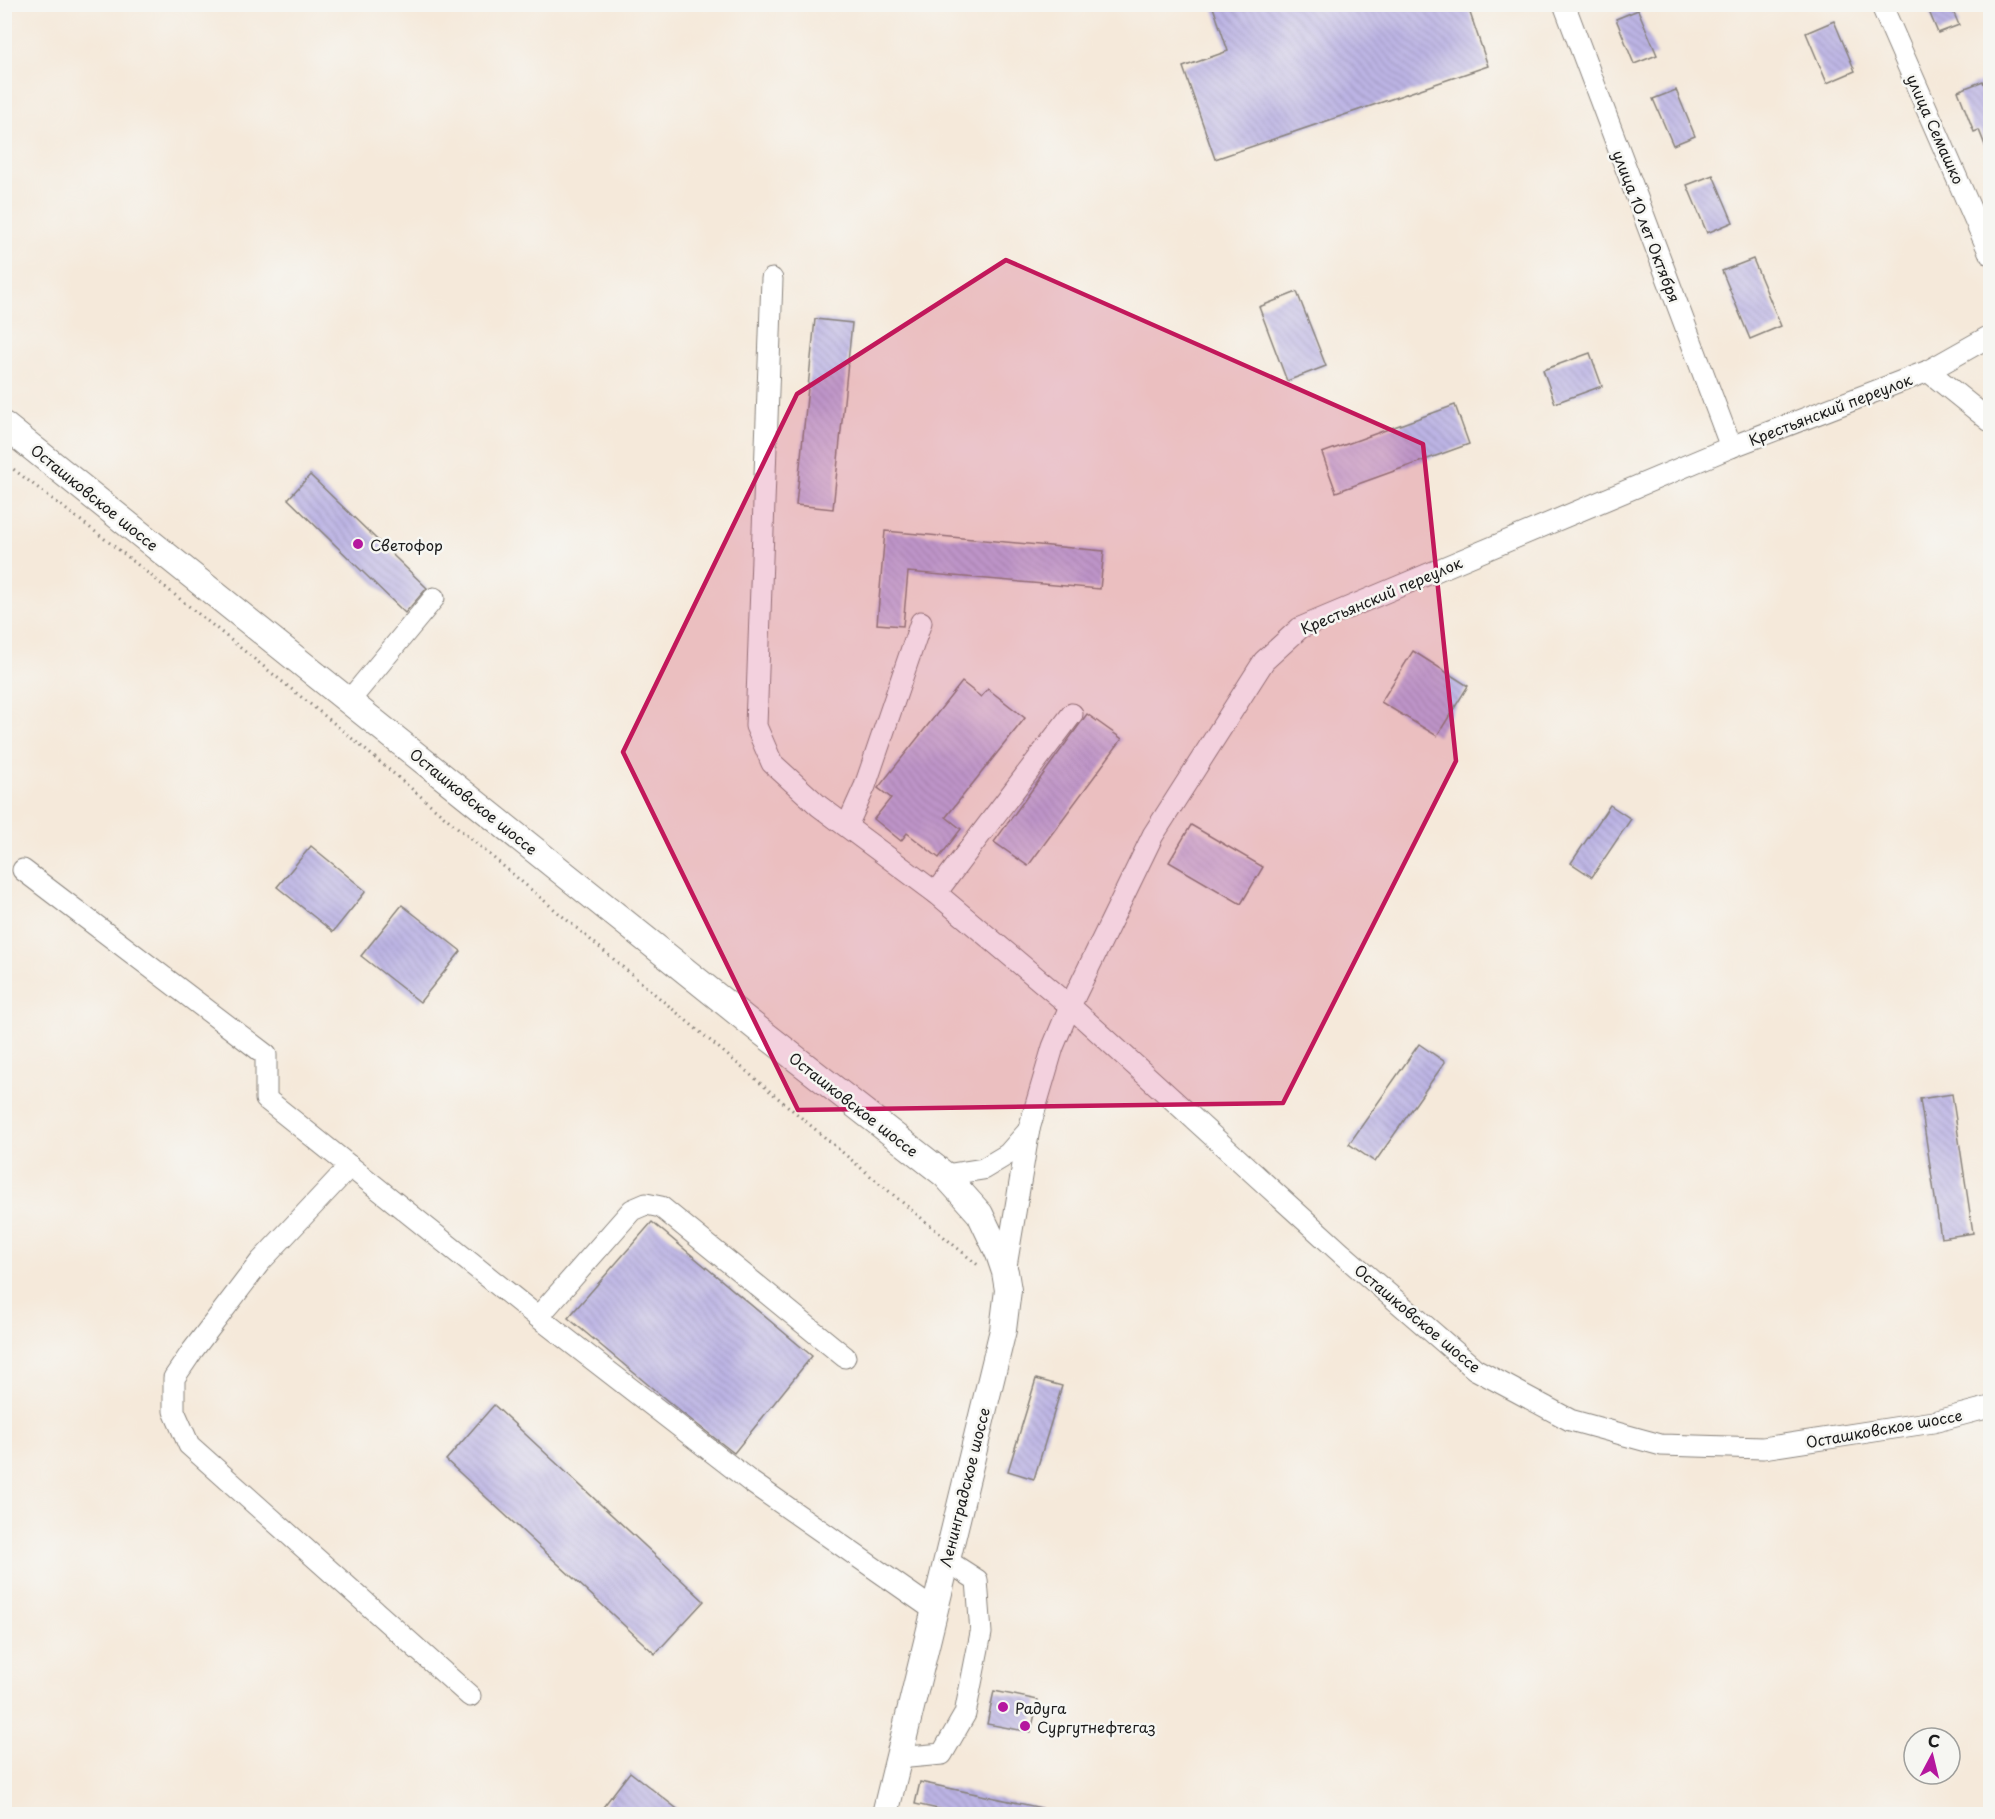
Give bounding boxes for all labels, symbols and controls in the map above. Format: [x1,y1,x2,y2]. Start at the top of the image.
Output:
street label: улица Семашко [1901,70,1971,188]
street label: улица 10 лет Октября [1607,147,1687,305]
street label: Крестьянский переулок [1745,367,1915,451]
street label: Осташковское шоссе [26,438,164,556]
place label: Светофор [370,533,443,556]
marker: Светофор [351,537,365,551]
street label: Крестьянский переулок [1297,551,1465,639]
street label: Осташковское шоссе [405,742,543,860]
street label: Осташковское шоссе [784,1046,924,1162]
street label: Осташковское шоссе [1350,1258,1486,1378]
street label: Осташковское шоссе [1804,1403,1964,1453]
street label: Ленинградское шоссе [933,1405,995,1569]
place label: Радуга [1015,1696,1067,1719]
marker: Радуга [996,1700,1010,1714]
place label: Сургутнефтегаз [1037,1715,1156,1738]
marker: Сургутнефтегаз [1018,1719,1032,1733]
north arrow [1902,1726,1962,1786]
text: С [1927,1727,1941,1753]

